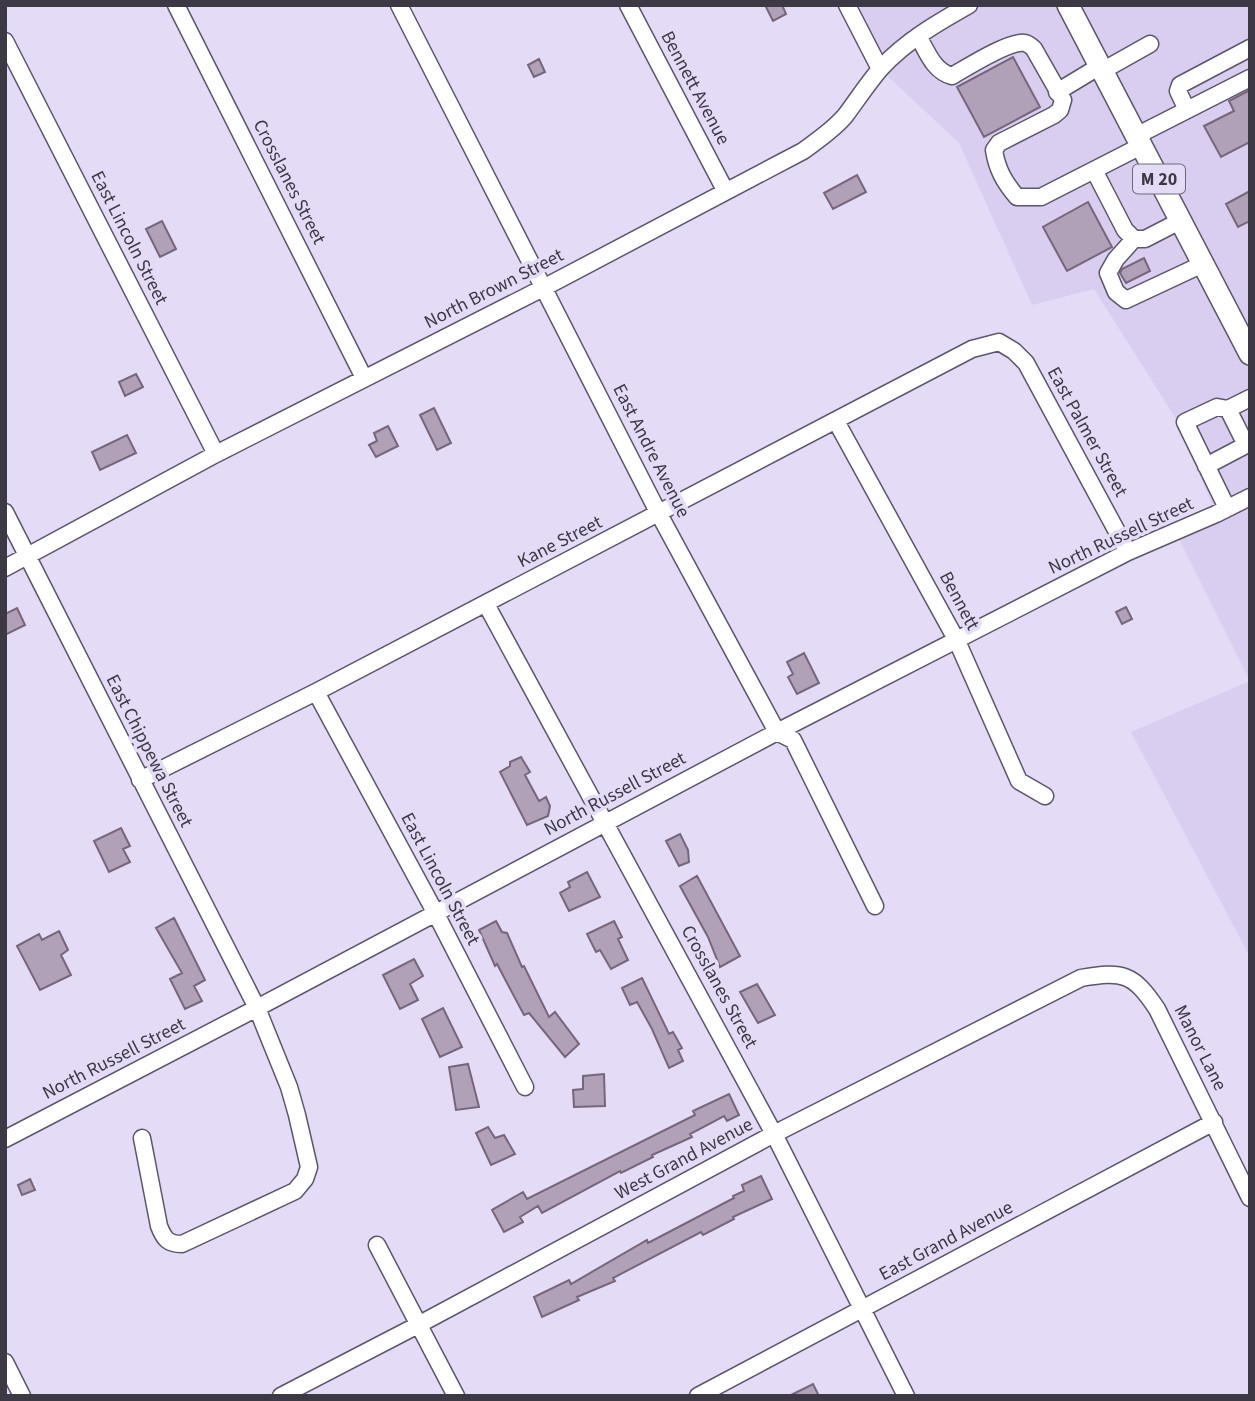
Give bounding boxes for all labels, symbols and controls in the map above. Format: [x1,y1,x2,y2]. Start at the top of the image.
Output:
street label: Bennett Avenue [654,26,736,150]
street label: Crosslanes Street [246,115,332,250]
road number: M 20 [1133,164,1185,194]
street label: East Lincoln Street [84,166,175,310]
street label: North Brown Street [420,242,569,336]
street label: East Palmer Street [1040,362,1134,502]
street label: East Andre Avenue [606,379,696,523]
street label: North Russell Street [1044,490,1199,581]
street label: Kane Street [513,509,608,575]
street label: Bennett [932,567,986,636]
street label: East Chippewa Street [99,670,199,833]
street label: North Russell Street [539,745,691,843]
street label: East Lincoln Street [394,808,487,951]
street label: Crosslanes Street [674,921,764,1054]
street label: Manor Lane [1167,1000,1233,1096]
street label: North Russell Street [38,1011,191,1107]
street label: West Grand Avenue [610,1111,758,1207]
street label: East Grand Avenue [874,1194,1018,1288]

